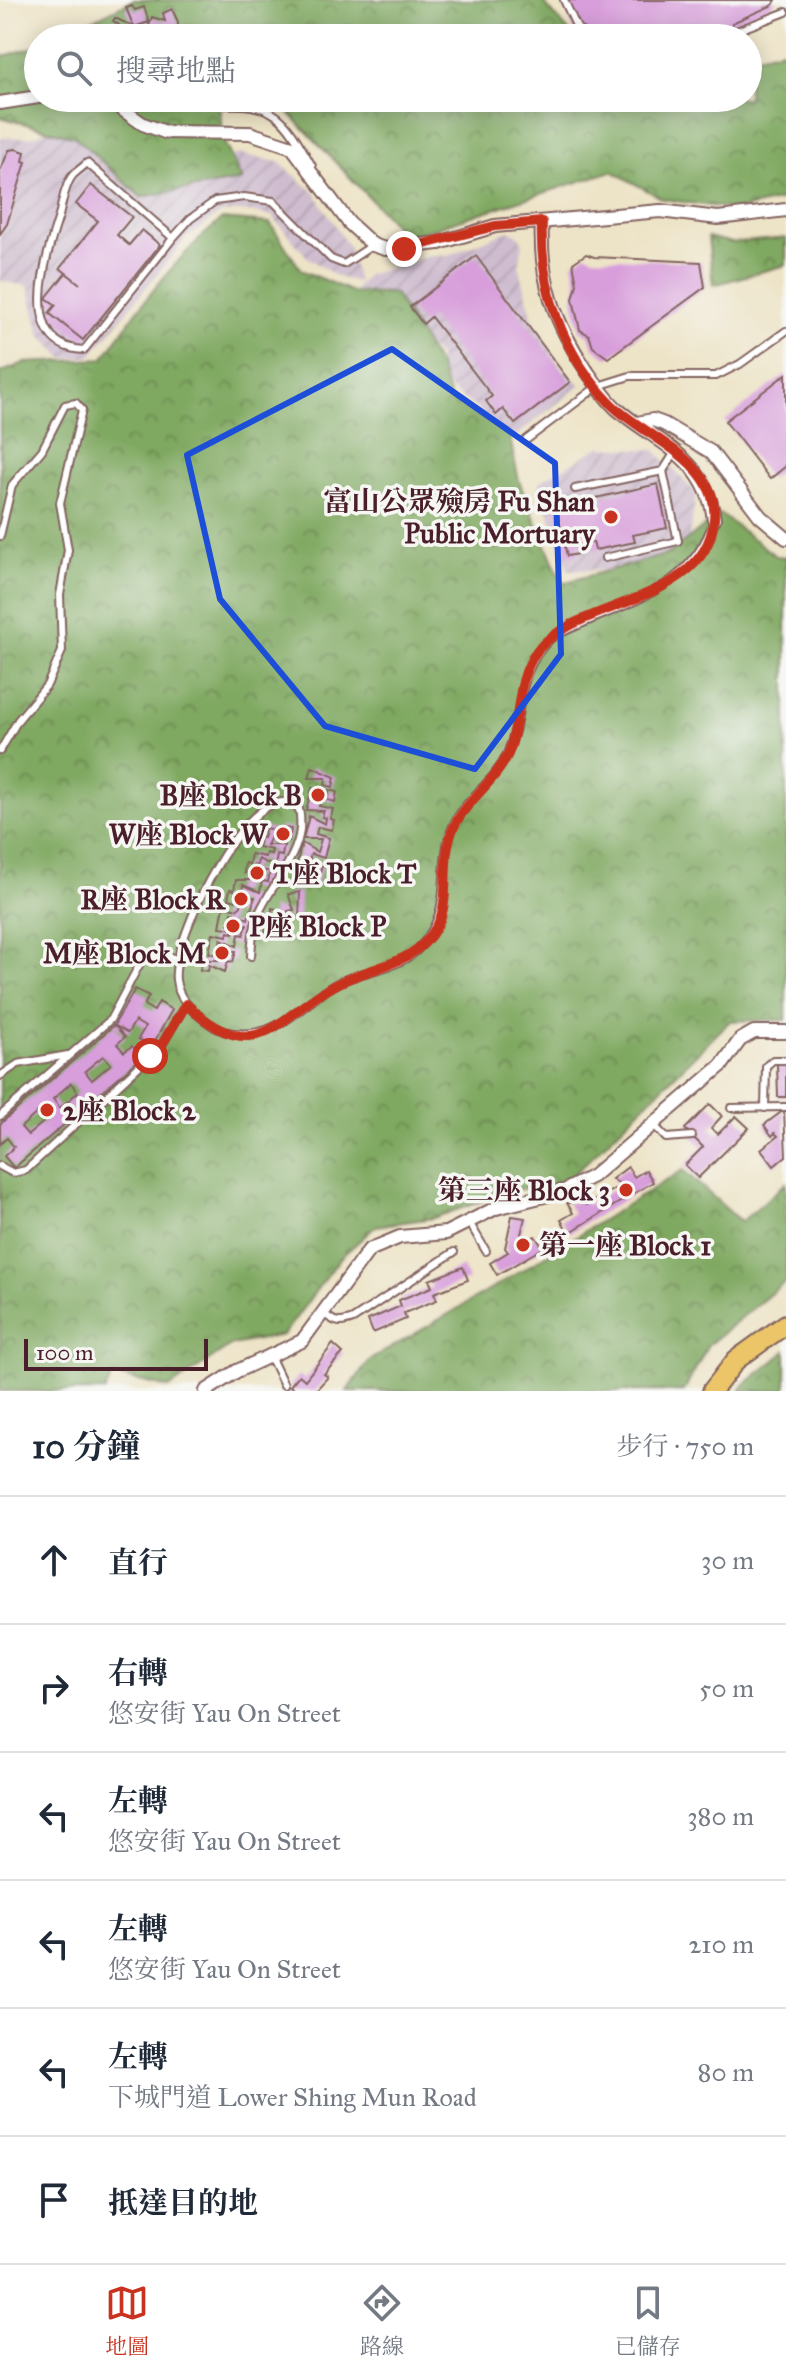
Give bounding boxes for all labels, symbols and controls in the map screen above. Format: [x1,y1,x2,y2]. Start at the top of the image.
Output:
search box [24,24,762,112]
icon: search [52,46,96,90]
text: 搜尋地點 [116,53,236,89]
route end [386,231,422,267]
place label: 富山公眾殮房 Fu Shan Public Mortuary [323,484,596,551]
marker: 富山公眾殮房 Fu Shan Public Mortuary [602,508,620,526]
place label: B座 Block B [160,778,302,813]
marker: B座 Block B [309,786,327,804]
place label: W座 Block W [109,817,268,852]
marker: W座 Block W [274,825,292,843]
place label: T座 Block T [273,856,417,891]
marker: T座 Block T [248,864,266,882]
place label: R座 Block R [80,882,226,917]
marker: R座 Block R [232,890,250,908]
place label: P座 Block P [249,909,386,944]
marker: P座 Block P [224,917,242,935]
place label: M座 Block M [43,936,206,971]
marker: M座 Block M [213,944,231,962]
route start [132,1038,168,1074]
place label: 2座 Block 2 [63,1093,197,1128]
marker: 2座 Block 2 [38,1101,56,1119]
place label: 第三座 Block 3 [438,1173,610,1208]
marker: 第三座 Block 3 [617,1181,635,1199]
place label: 第一座 Block 1 [539,1228,711,1263]
marker: 第一座 Block 1 [514,1236,532,1254]
scale bar [24,1335,208,1371]
text: 100 m [36,1339,93,1366]
text: 10 分鐘 [32,1426,140,1467]
text: 步行 · 750 m [617,1430,754,1462]
icon: ahead [32,1538,76,1582]
text: 30 m [701,1544,754,1576]
text: 直行 [108,1545,168,1581]
text: 右轉 [108,1655,168,1691]
icon: right [32,1666,76,1710]
text: 50 m [699,1672,754,1704]
text: 悠安街 Yau On Street [108,1697,341,1729]
text: 左轉 [108,1783,168,1819]
icon: left [32,1794,76,1838]
text: 380 m [687,1800,754,1832]
text: 悠安街 Yau On Street [108,1825,341,1857]
text: 左轉 [108,1911,168,1947]
icon: left [32,1922,76,1966]
text: 210 m [688,1928,754,1960]
text: 悠安街 Yau On Street [108,1953,341,1985]
text: 左轉 [108,2039,168,2075]
icon: left [32,2050,76,2094]
text: 80 m [698,2056,754,2088]
text: 下城門道 Lower Shing Mun Road [108,2081,477,2113]
icon: arrive [32,2178,76,2222]
text: 抵達目的地 [108,2185,258,2221]
tab: 地圖 [105,2281,149,2360]
tab: 路線 [360,2281,404,2360]
tab: 已儲存 [615,2281,681,2360]

